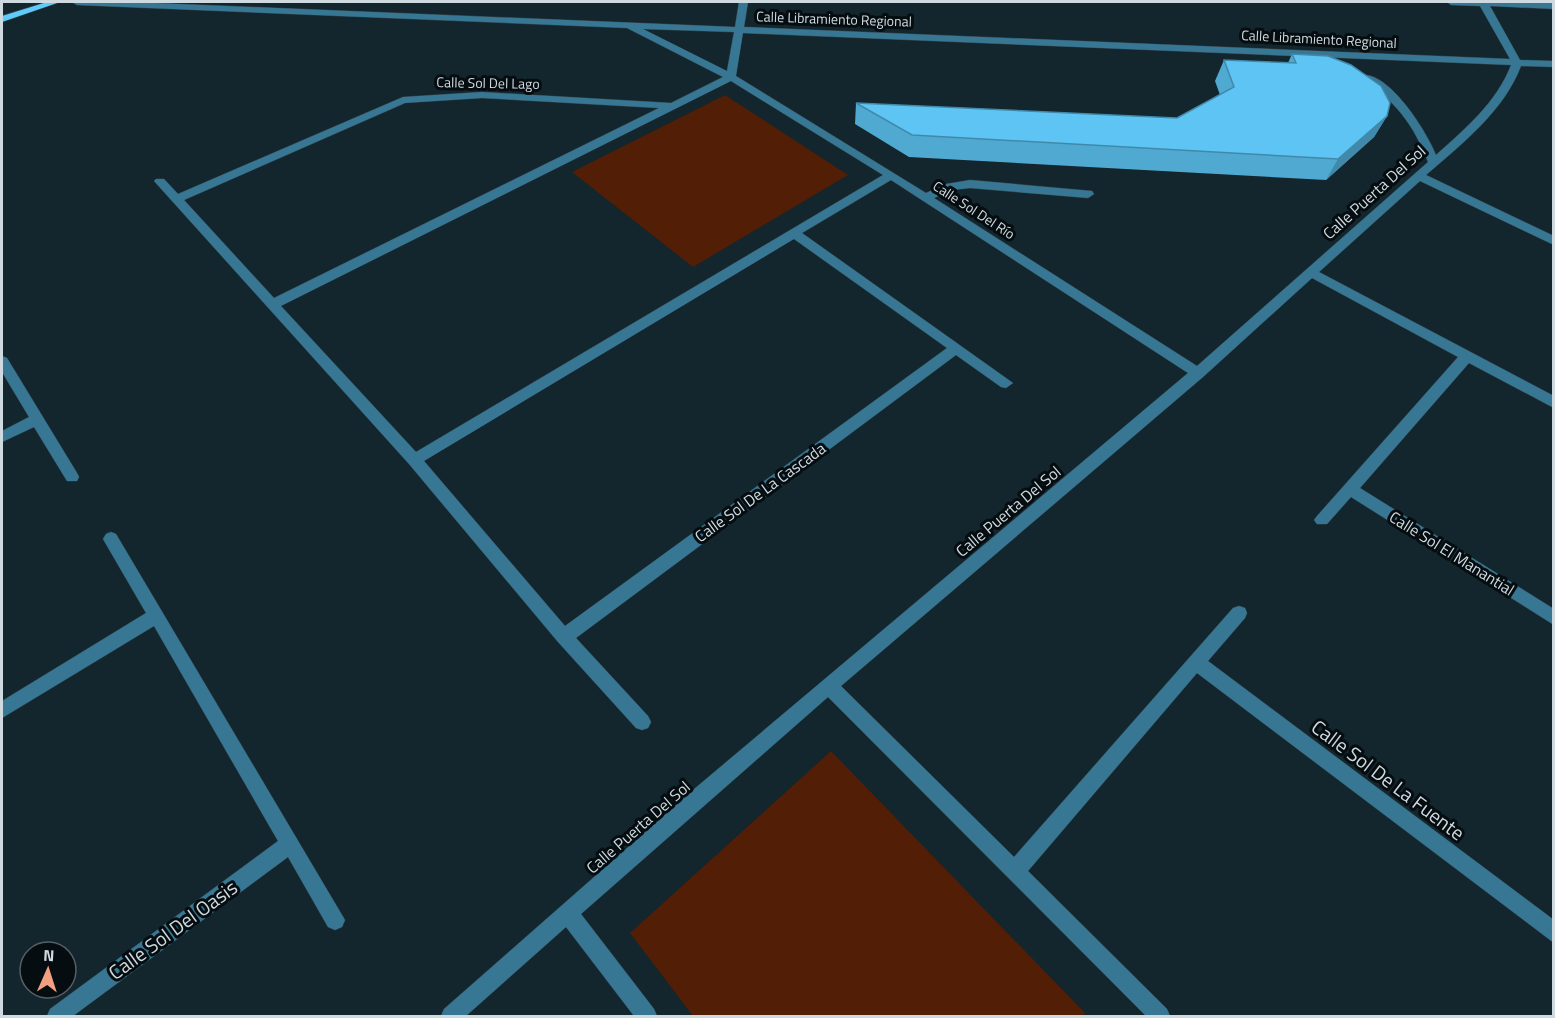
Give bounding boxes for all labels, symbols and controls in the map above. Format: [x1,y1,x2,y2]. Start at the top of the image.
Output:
street label: Calle Libramiento Regional [756,5,912,32]
street label: Calle Libramiento Regional [1241,24,1397,53]
street label: Calle Sol Del Lago [436,71,540,94]
street label: Calle Puerta Del Sol [1317,139,1431,245]
street label: Calle Sol Del Río [929,175,1019,244]
street label: Calle Sol De La Cascada [690,436,830,548]
street label: Calle Puerta Del Sol [950,460,1066,562]
street label: Calle Sol El Manantial [1385,505,1519,601]
street label: Calle Sol De La Fuente [1305,712,1472,848]
street label: Calle Puerta Del Sol [581,775,695,879]
street label: Calle Sol Del Oasis [102,872,244,987]
north arrow [18,940,78,1000]
text: N [43,943,55,967]

